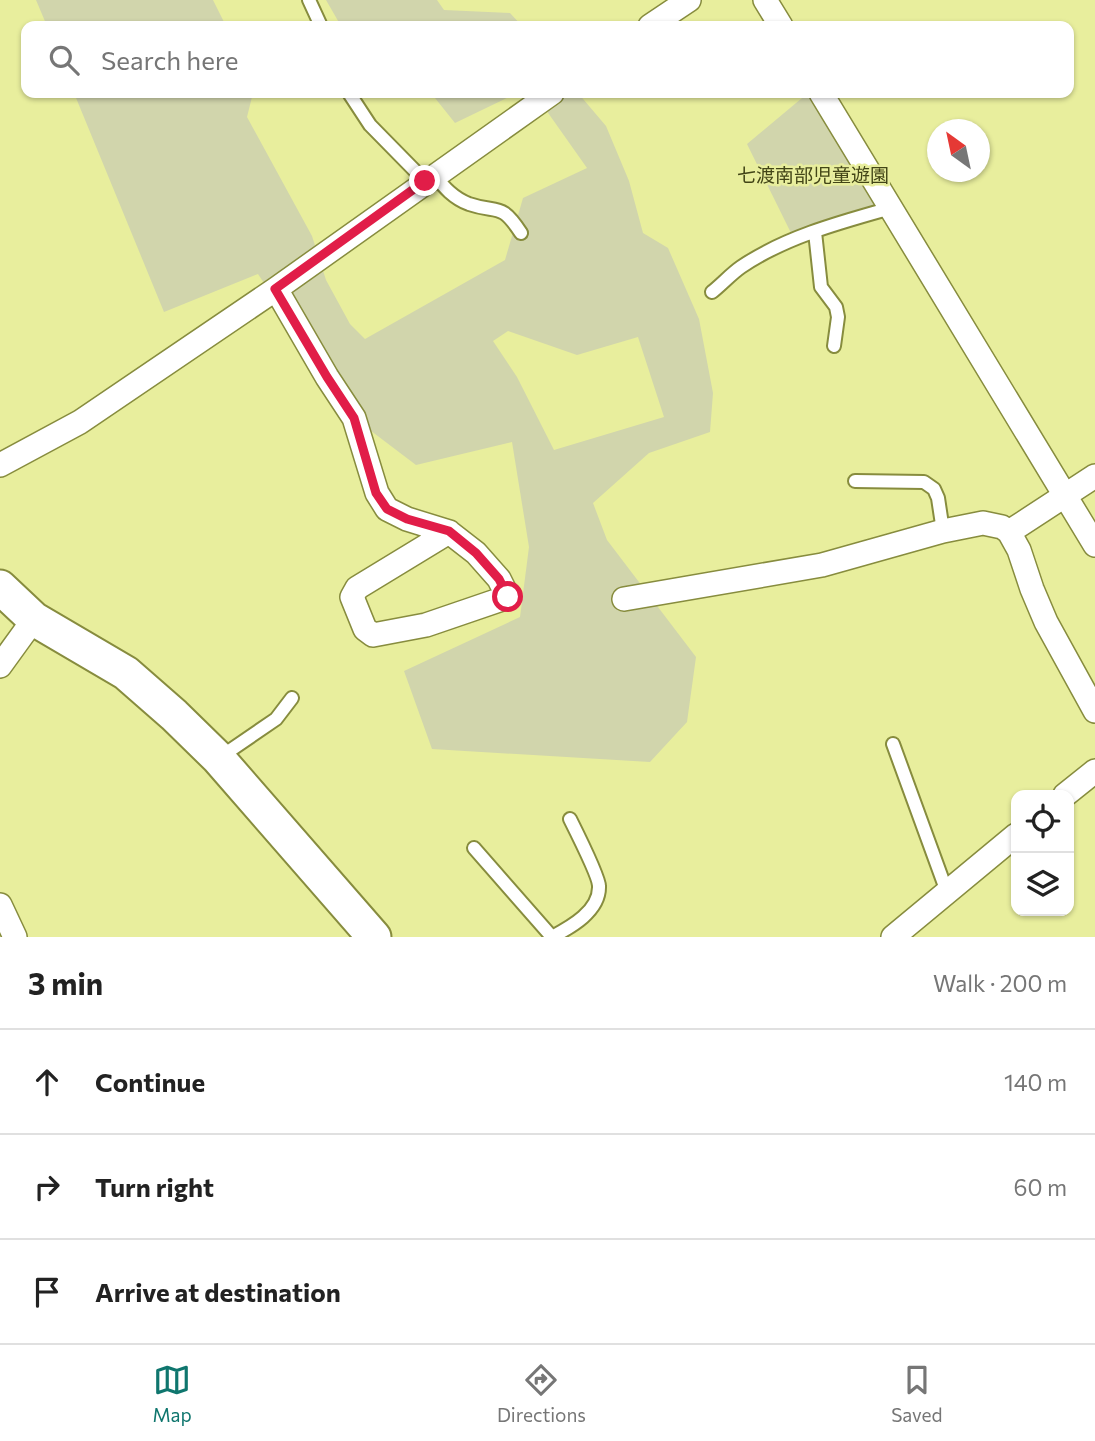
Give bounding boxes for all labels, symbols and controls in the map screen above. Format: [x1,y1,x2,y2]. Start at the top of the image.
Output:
search box [21,21,1074,98]
icon: search [45,41,83,79]
text: Search here [101,44,239,75]
north arrow [927,119,990,182]
park label: 七渡南部児童遊園 [737,163,889,186]
route end [409,165,440,196]
route start [492,581,523,612]
map controls [1011,790,1074,916]
button: locate [1011,790,1074,853]
button: layers [1011,853,1074,916]
text: 3 min [28,964,103,1001]
text: Walk · 200 m [933,969,1067,997]
icon: ahead [28,1063,66,1101]
text: Continue [95,1066,205,1097]
text: 140 m [1004,1068,1067,1096]
icon: right [28,1168,66,1206]
text: Turn right [95,1171,214,1202]
text: 60 m [1014,1173,1067,1201]
icon: arrive [28,1273,66,1311]
text: Arrive at destination [95,1276,341,1307]
tab: Map [153,1361,192,1426]
tab: Directions [497,1361,586,1426]
tab: Saved [891,1361,942,1426]

